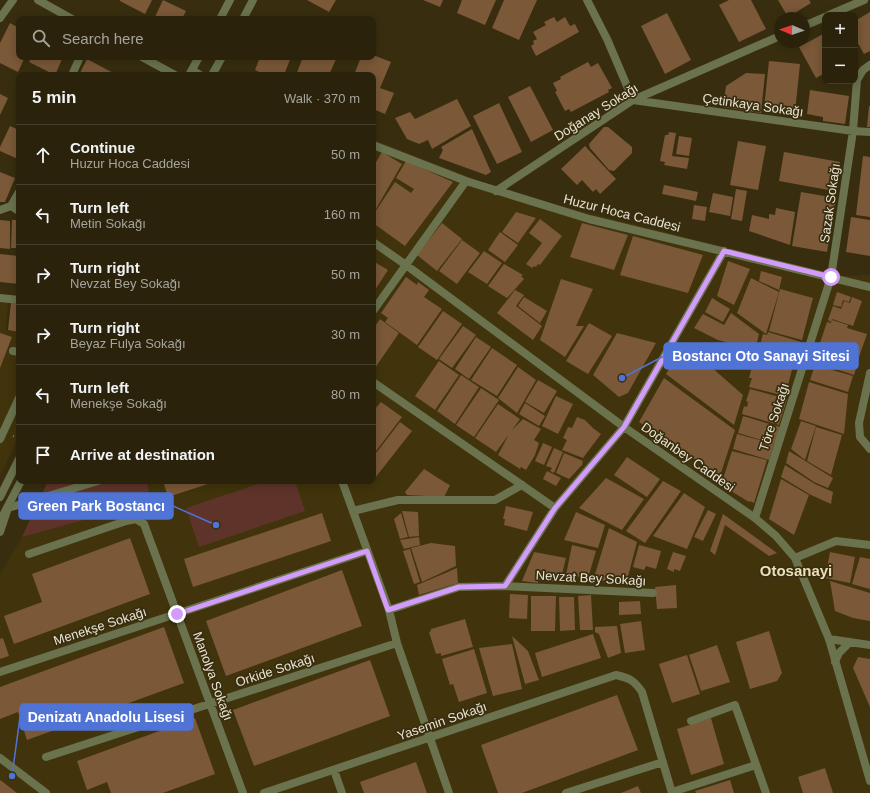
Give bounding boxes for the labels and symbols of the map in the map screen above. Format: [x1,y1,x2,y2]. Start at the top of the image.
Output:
north arrow [774,12,810,48]
street label: Doğanay Sokağı [551,80,641,144]
street label: Çetinkaya Sokağı [701,90,805,120]
street label: Sazak Sokağı [817,162,843,244]
street label: Huzur Hoca Caddesi [562,191,682,235]
route start [822,268,840,286]
callout: Bostancı Oto Sanayi Sitesi [664,343,858,369]
text: Bostancı Oto Sanayi Sitesi [672,348,850,364]
street label: Töre Sokağı [756,381,792,453]
street label: Doğanbey Caddesi [638,419,738,495]
callout: Green Park Bostancı [19,493,173,519]
text: Green Park Bostancı [27,498,165,514]
district label: Otosanayi [760,562,832,579]
street label: Nevzat Bey Sokağı [535,568,647,588]
street label: Menekşe Sokağı [52,604,148,648]
route end [168,605,186,623]
street label: Manolya Sokağı [190,630,236,722]
street label: Orkide Sokağı [234,650,316,690]
street label: Yasemin Sokağı [395,699,489,743]
callout: Denizatı Anadolu Lisesi [20,704,193,730]
text: Denizatı Anadolu Lisesi [28,709,184,725]

